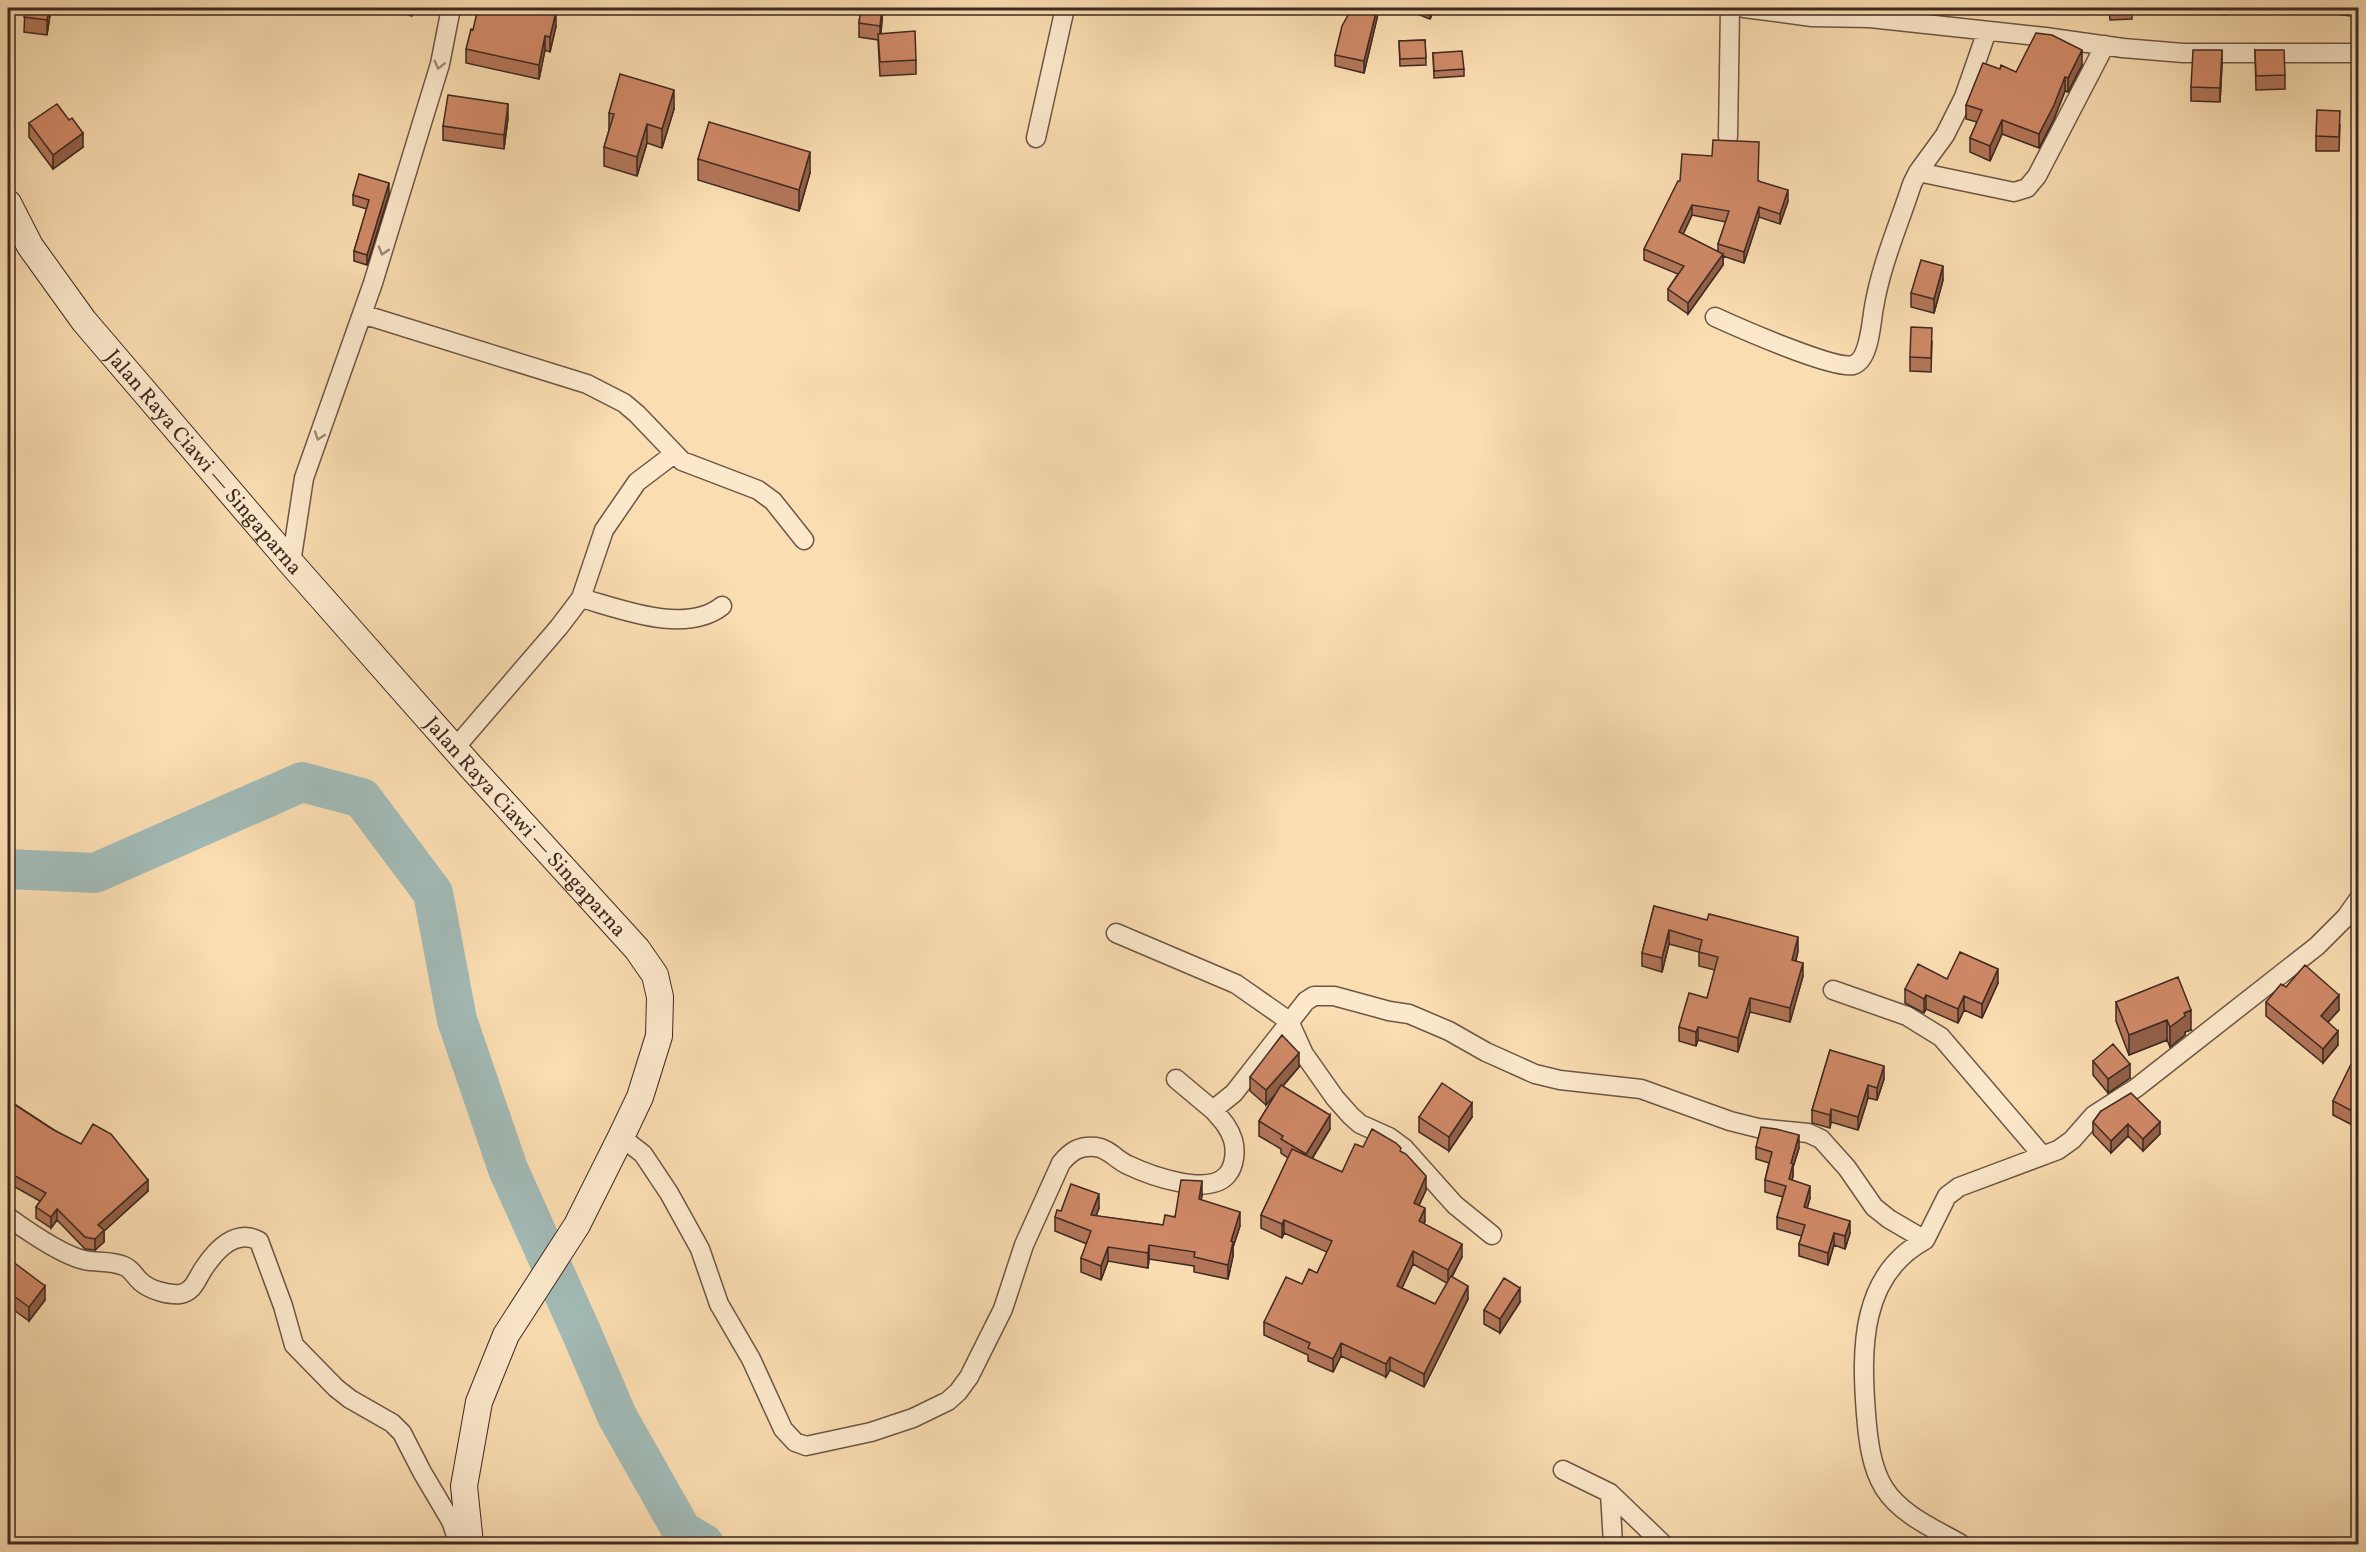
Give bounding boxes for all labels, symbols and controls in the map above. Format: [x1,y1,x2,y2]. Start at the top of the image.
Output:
one-way arrow [434,60,447,70]
one-way arrow [378,245,390,256]
street label: Jalan Raya Ciawi — Singaparna [98,344,308,582]
one-way arrow [314,430,327,441]
street label: Jalan Raya Ciawi — Singaparna [417,711,632,944]

